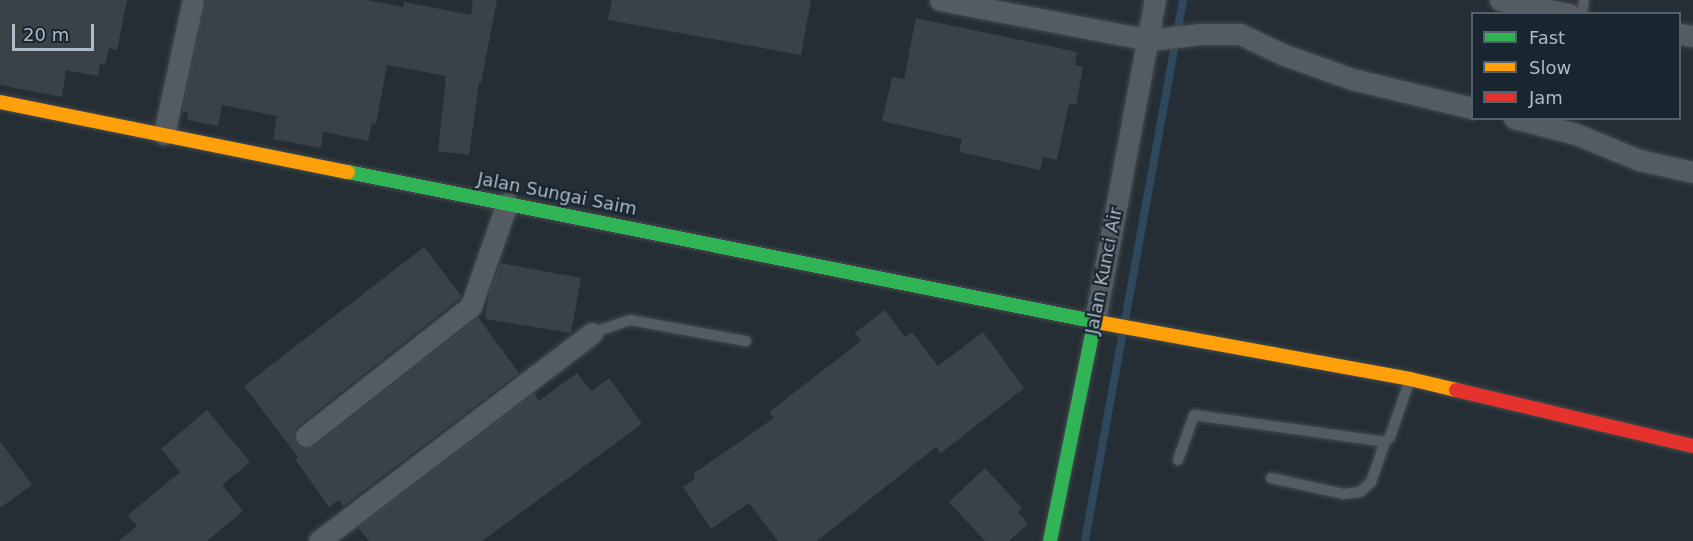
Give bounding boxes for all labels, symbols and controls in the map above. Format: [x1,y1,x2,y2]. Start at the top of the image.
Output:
scale bar [15,12,98,50]
legend [1471,12,1681,120]
text: 20 m [23,24,69,45]
text: Fast [1529,27,1565,48]
text: Slow [1529,57,1571,78]
text: Jam [1529,87,1563,108]
street label: Jalan Sungai Saim [475,168,639,220]
street label: Jalan Kunci Air [1081,206,1127,336]

